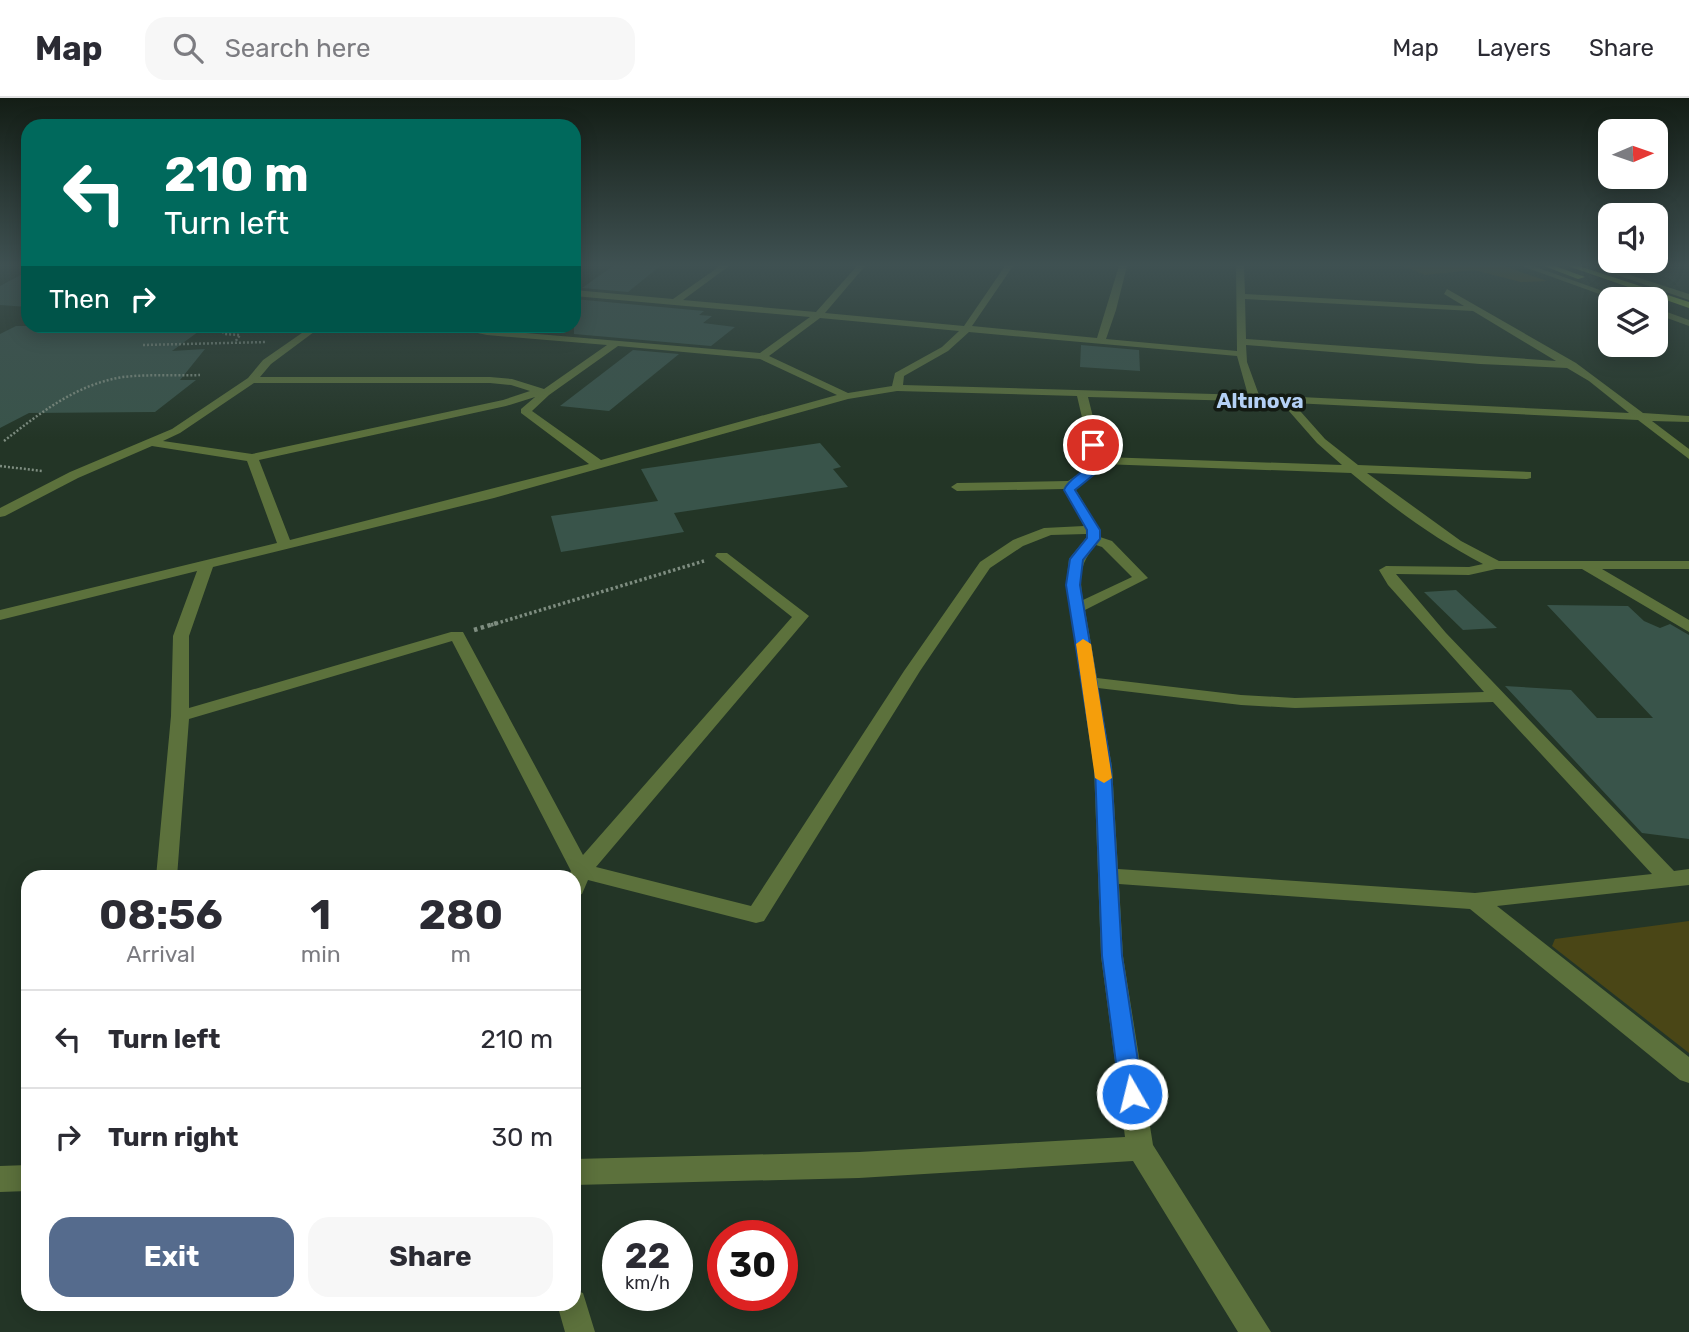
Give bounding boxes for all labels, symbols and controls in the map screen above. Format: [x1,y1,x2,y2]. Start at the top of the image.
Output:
search box [145,17,635,80]
text: Map [35,29,103,68]
icon: search [169,29,207,67]
text: Search here [225,33,370,64]
text: Map [1392,34,1439,62]
text: Layers [1477,34,1551,62]
text: Share [1589,34,1654,62]
north arrow [1598,119,1668,189]
map controls [1598,119,1668,357]
text: 210 m [164,145,309,203]
icon: left [49,147,140,238]
button: sound [1598,203,1668,273]
text: Turn left [164,204,289,242]
icon: right [124,280,162,318]
text: Then [49,284,110,315]
button: layers [1598,287,1668,357]
district label: Altınova [1216,388,1304,413]
pin [1063,415,1123,475]
icon: arrive [1074,426,1112,464]
text: 08:56 [99,890,223,940]
text: 1 [310,890,331,940]
text: 280 [419,890,503,940]
text: Arrival [126,940,195,968]
text: min [301,940,341,968]
text: m [451,940,471,968]
icon: left [49,1020,87,1058]
text: Turn left [108,1024,220,1055]
text: 210 m [481,1024,553,1055]
position arrow [1095,1057,1169,1131]
icon: right [49,1118,87,1156]
text: Turn right [108,1122,238,1153]
text: 30 m [491,1122,553,1153]
button: Exit [49,1217,294,1297]
button: Share [308,1217,553,1297]
speed limit sign: 30 [707,1220,798,1311]
text: 22 [625,1235,670,1277]
text: km/h [625,1272,670,1294]

